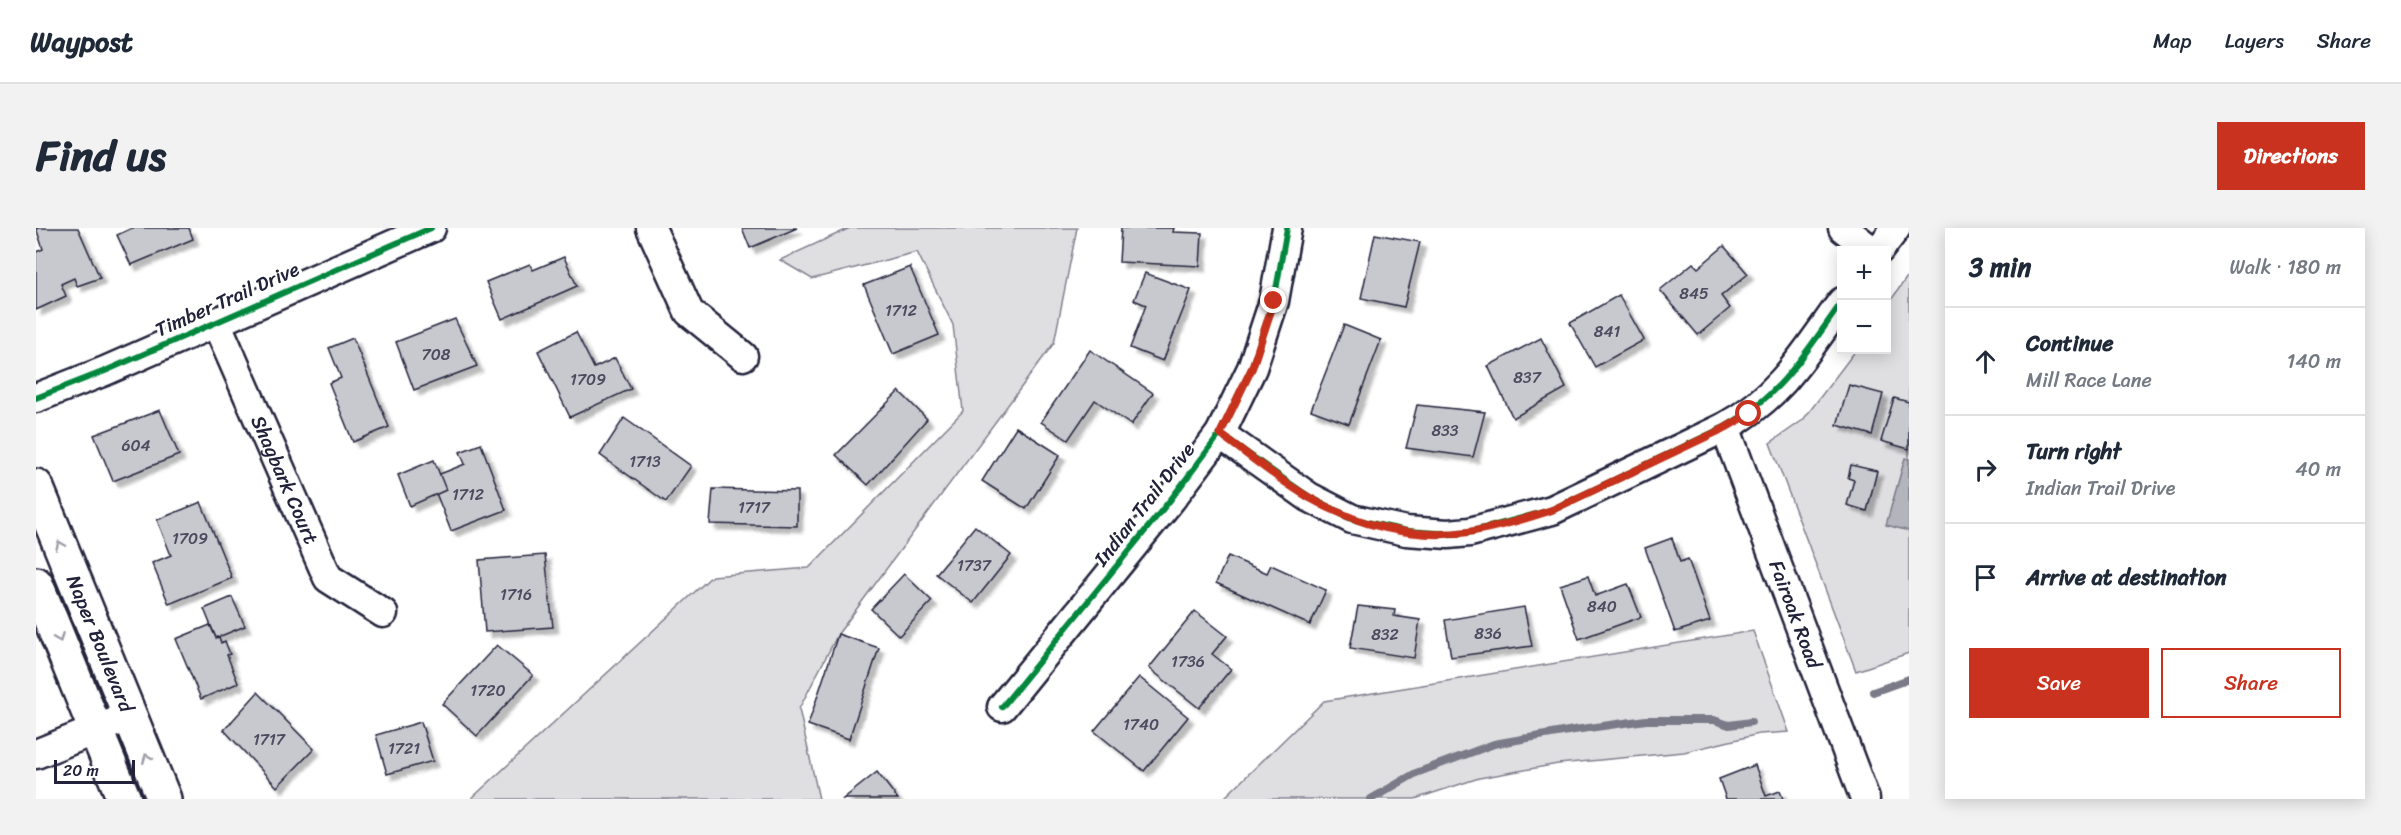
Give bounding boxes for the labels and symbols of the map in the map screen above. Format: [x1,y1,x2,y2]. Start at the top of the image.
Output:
street label: Timber Trail Drive [149,252,305,347]
house number: 845 [1679,279,1709,308]
route end [1260,287,1286,313]
house number: 1712 [885,296,917,325]
house number: 841 [1594,317,1620,346]
house number: 708 [422,340,451,369]
house number: 837 [1513,363,1542,392]
house number: 1709 [570,365,606,394]
route start [1735,400,1761,426]
street label: Shagbark Court [241,410,328,550]
house number: 833 [1431,416,1459,445]
house number: 604 [121,431,151,460]
street label: Indian Trail Drive [1084,434,1204,575]
house number: 1713 [629,447,661,476]
house number: 1712 [452,480,484,509]
house number: 1717 [738,493,771,522]
house number: 1709 [172,524,208,553]
one-way arrow [55,541,67,552]
house number: 1737 [957,551,992,580]
street label: Fairoak Road [1759,555,1832,675]
street label: Naper Boulevard [56,569,144,719]
house number: 1716 [500,580,532,609]
house number: 840 [1587,592,1617,621]
house number: 836 [1474,619,1502,648]
house number: 832 [1371,620,1399,649]
one-way arrow [52,632,64,643]
house number: 1736 [1171,647,1205,676]
house number: 1720 [470,676,506,705]
house number: 1740 [1123,710,1159,739]
house number: 1717 [253,725,286,754]
house number: 1721 [388,734,420,763]
one-way arrow [142,753,154,764]
scale bar [54,757,135,784]

